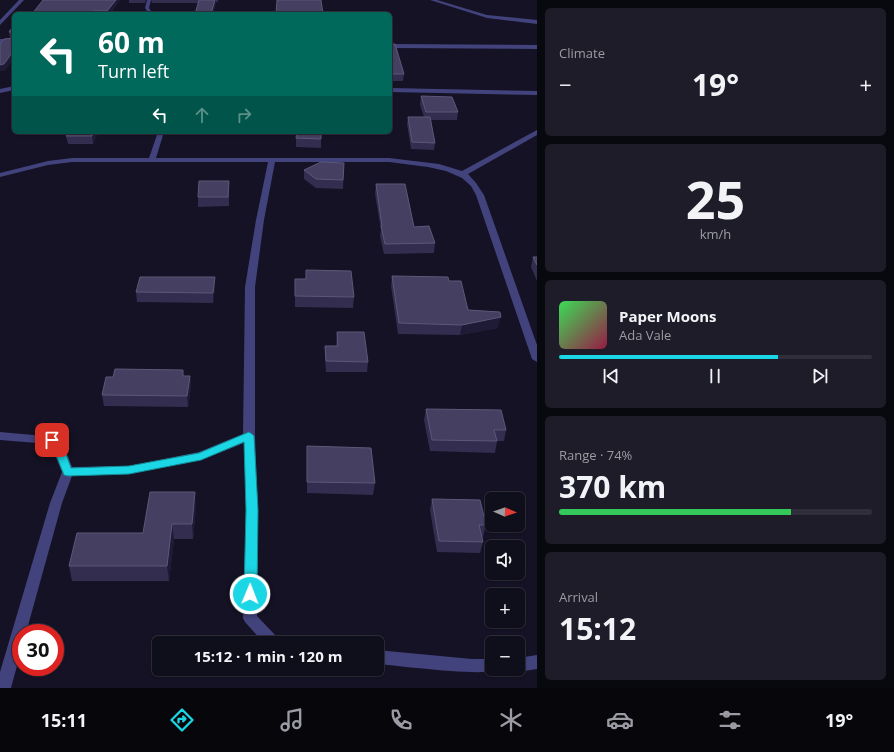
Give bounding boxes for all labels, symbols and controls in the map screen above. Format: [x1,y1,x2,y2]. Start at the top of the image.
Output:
text: 60 m [98,23,165,61]
icon: left [32,28,84,80]
text: Climate [559,44,605,62]
text: Turn left [98,59,169,83]
text: 19° [692,64,739,105]
text: − [559,69,572,99]
text: + [859,69,872,99]
icon: left [149,104,171,126]
icon: ahead [191,104,213,126]
icon: right [233,104,255,126]
text: 25 [686,163,745,234]
text: km/h [700,225,731,243]
text: Paper Moons [619,306,717,326]
text: Ada Vale [619,326,671,344]
icon: previous [600,365,622,387]
icon: pause [704,365,726,387]
icon: next [809,365,831,387]
pin [35,423,69,457]
icon: arrive [41,429,63,451]
text: Range · 74% [559,446,632,464]
text: 370 km [559,466,666,507]
north arrow [485,492,525,532]
map controls [485,492,525,676]
button: sound [485,540,525,580]
position arrow [229,573,271,615]
button: + [485,588,525,628]
text: Arrival [559,588,598,606]
text: 15:12 [559,608,636,649]
speed limit sign: 30 [12,624,64,676]
button: − [485,636,525,676]
text: 15:12 · 1 min · 120 m [194,646,342,666]
icon: directions [168,706,196,734]
icon: music [278,706,306,734]
icon: phone [387,706,415,734]
icon: climate [497,706,525,734]
icon: car [606,706,634,734]
icon: filters [716,706,744,734]
text: 15:11 [41,708,87,732]
text: 19° [825,708,853,732]

